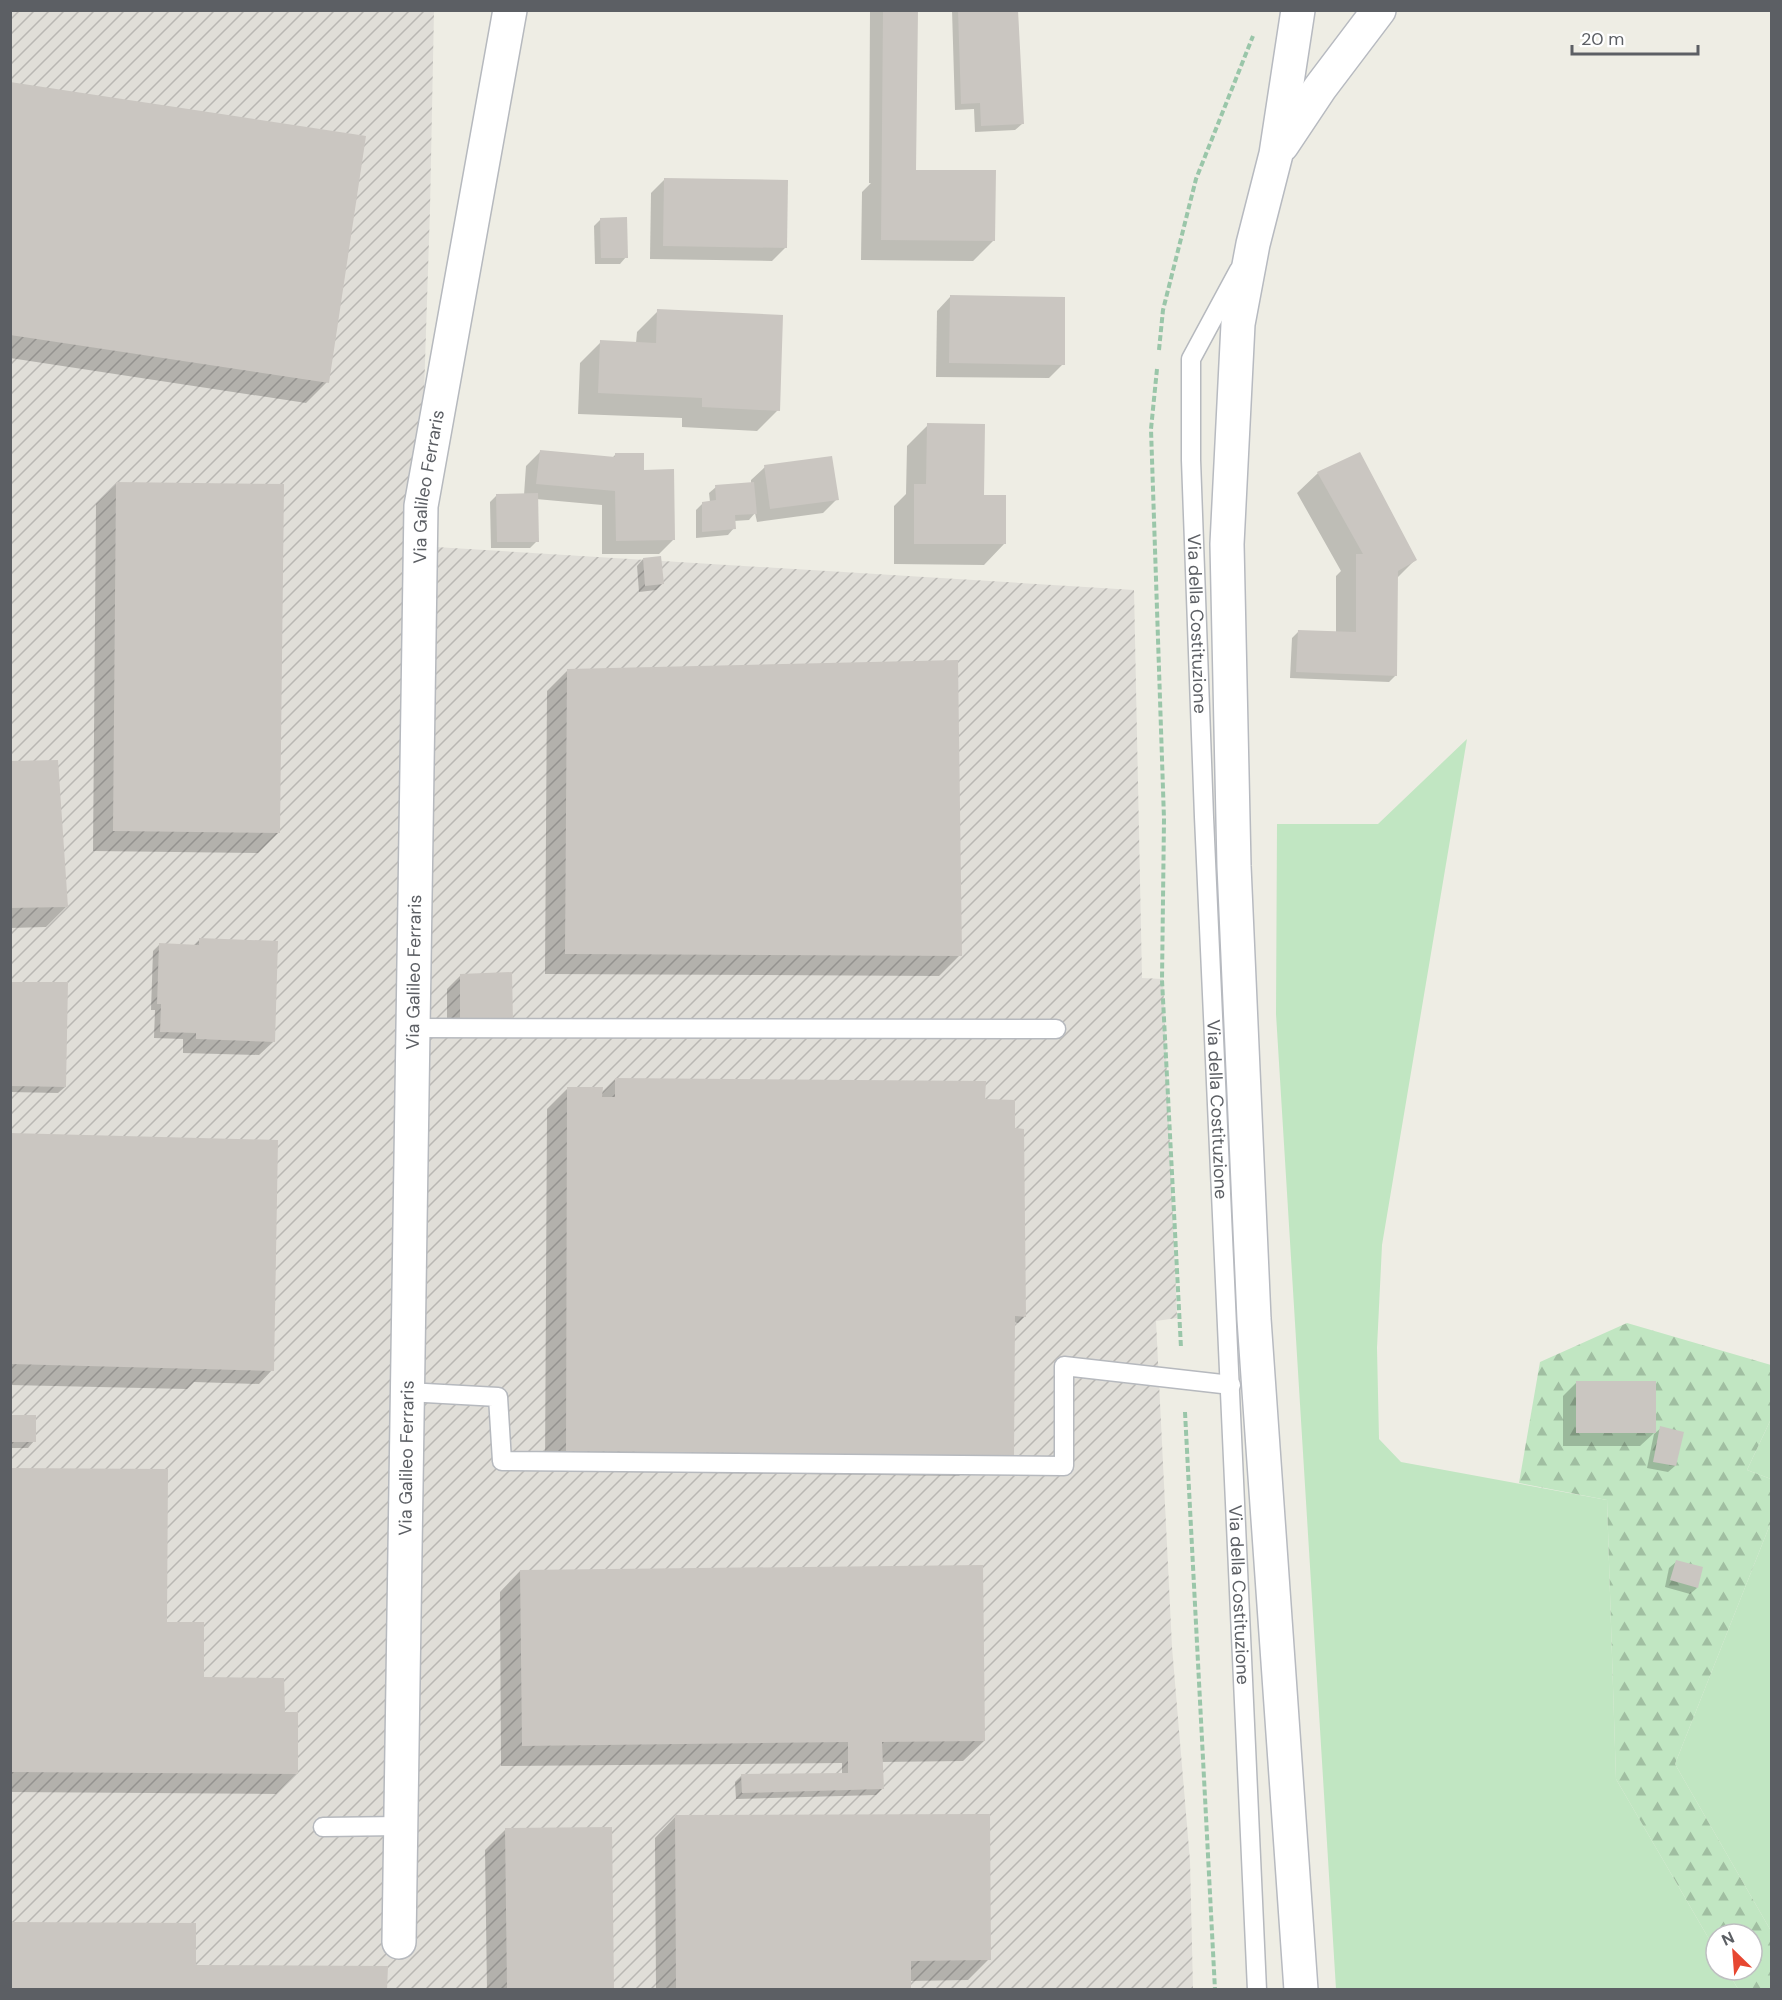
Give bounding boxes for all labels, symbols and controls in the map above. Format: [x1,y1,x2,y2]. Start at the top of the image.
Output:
scale bar [1572,18,1698,56]
text: 20 m [1581,27,1624,51]
street label: Via Galileo Ferraris [408,408,450,564]
street label: Via della Costituzione [1182,533,1212,714]
street label: Via Galileo Ferraris [401,894,427,1050]
street label: Via della Costituzione [1201,1019,1233,1200]
street label: Via Galileo Ferraris [393,1380,420,1536]
street label: Via della Costituzione [1223,1504,1255,1685]
north arrow [1704,1922,1764,1982]
text: N [1718,1927,1738,1951]

